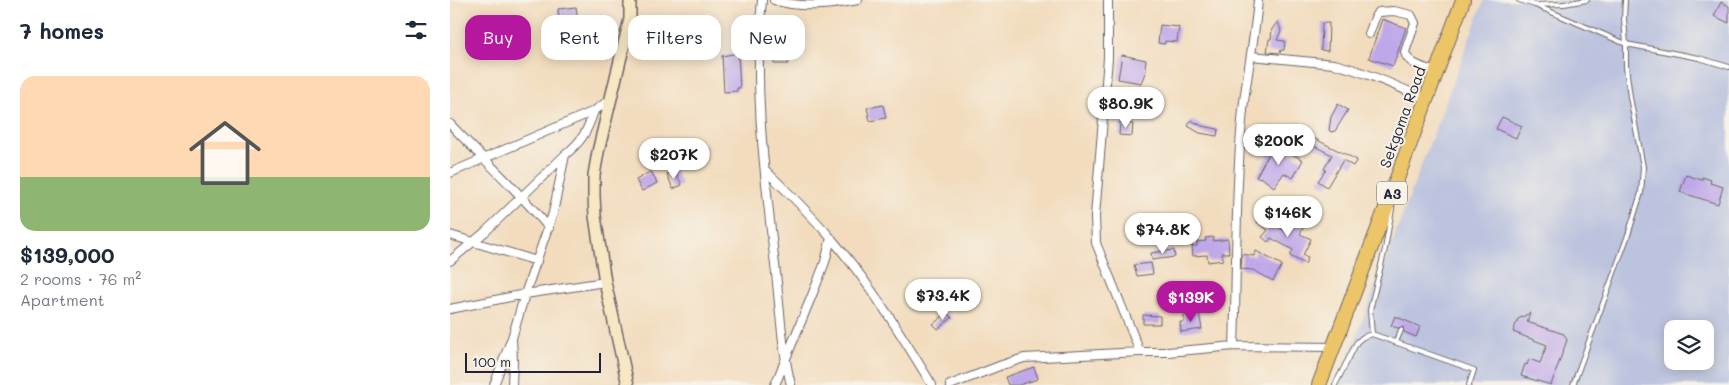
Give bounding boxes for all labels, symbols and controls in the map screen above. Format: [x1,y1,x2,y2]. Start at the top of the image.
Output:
chip: Buy [465,15,531,60]
chip: Rent [541,15,618,60]
chip: Filters [628,15,721,60]
chip: New [731,15,805,60]
icon: filters [402,16,430,44]
text: 7 homes [20,17,104,44]
street label: Sekgoma Road [1374,63,1430,171]
pin: $80.9K [1085,86,1167,129]
text: $80.9K [1098,92,1154,113]
icon: home [180,108,270,198]
pin: $200K [1244,124,1314,166]
text: $200K [1254,129,1304,150]
pin: $207K [639,138,709,180]
text: $207K [650,143,698,164]
road number: A3 [1377,182,1407,204]
pin: $146K [1253,196,1323,238]
text: $146K [1264,201,1312,222]
pin: $74.8K [1122,212,1204,255]
text: $74.8K [1136,218,1190,239]
text: $139,000 [20,241,114,268]
text: 2 rooms · 76 m² [20,268,141,289]
pin: $73.4K [902,278,984,321]
pin: $139K [1156,280,1226,323]
text: $73.4K [916,284,970,305]
text: $139K [1168,286,1214,307]
text: Apartment [20,289,105,310]
map controls [1664,320,1714,370]
button: layers [1664,320,1714,370]
scale bar [465,350,601,373]
text: 100 m [472,352,511,371]

